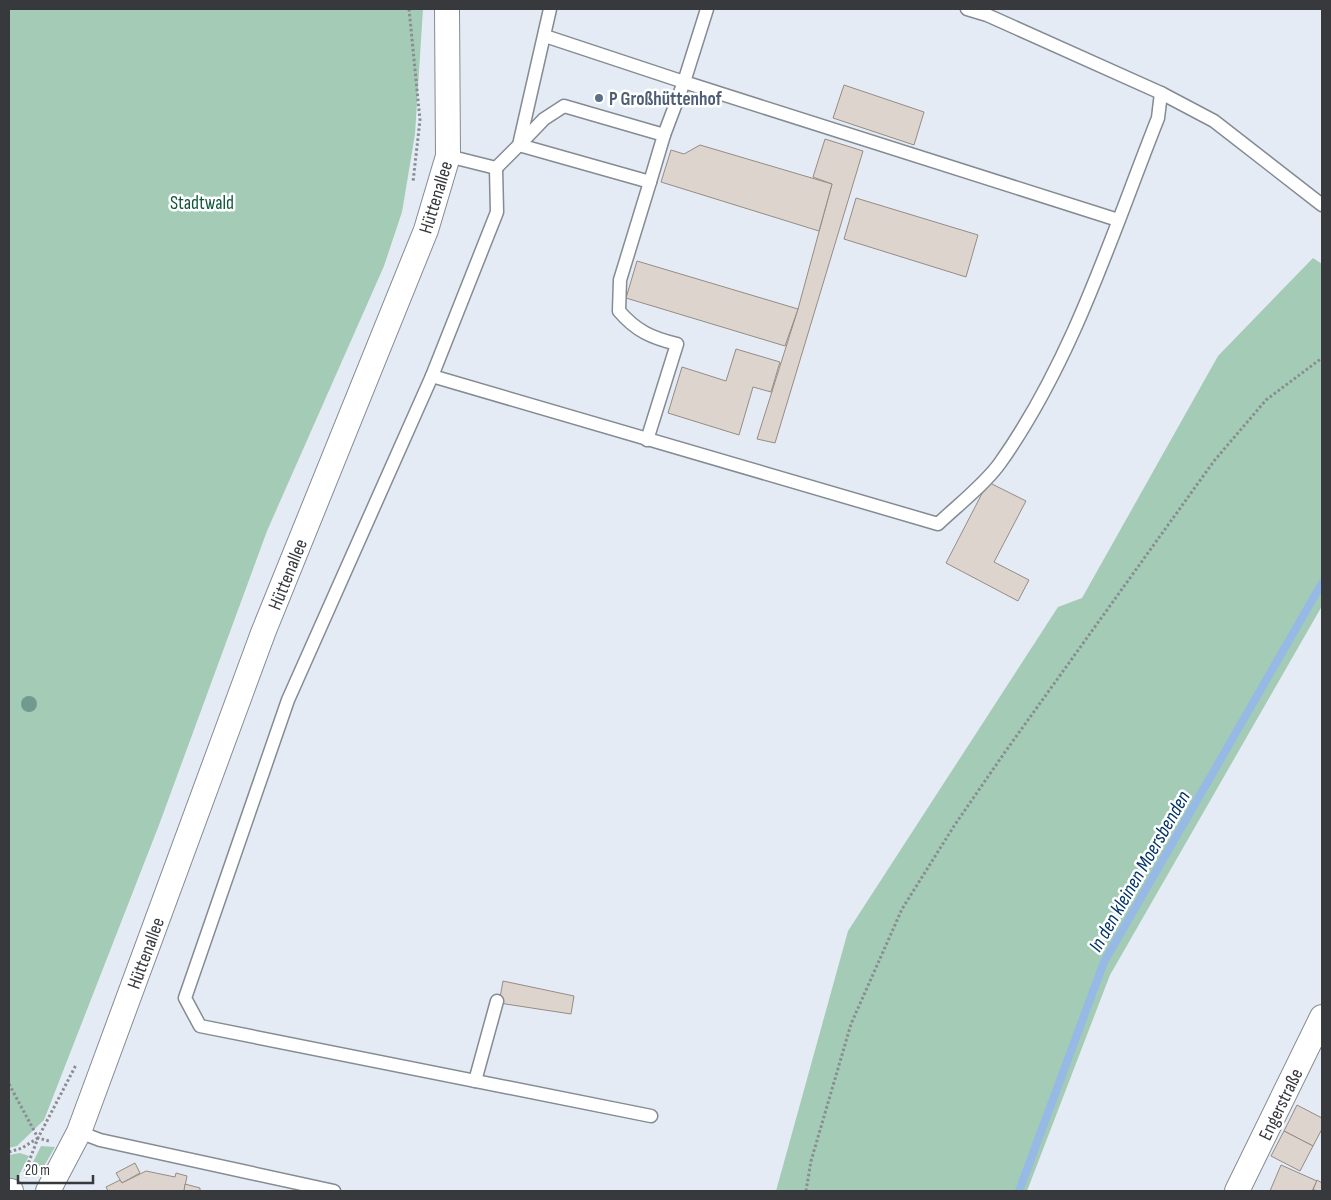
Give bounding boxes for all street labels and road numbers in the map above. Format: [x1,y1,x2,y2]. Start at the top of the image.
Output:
street label: Hüttenallee [415,158,458,236]
street label: Hüttenallee [264,536,313,613]
street label: Hüttenallee [123,915,170,992]
street label: Engerstraße [1254,1065,1309,1144]

